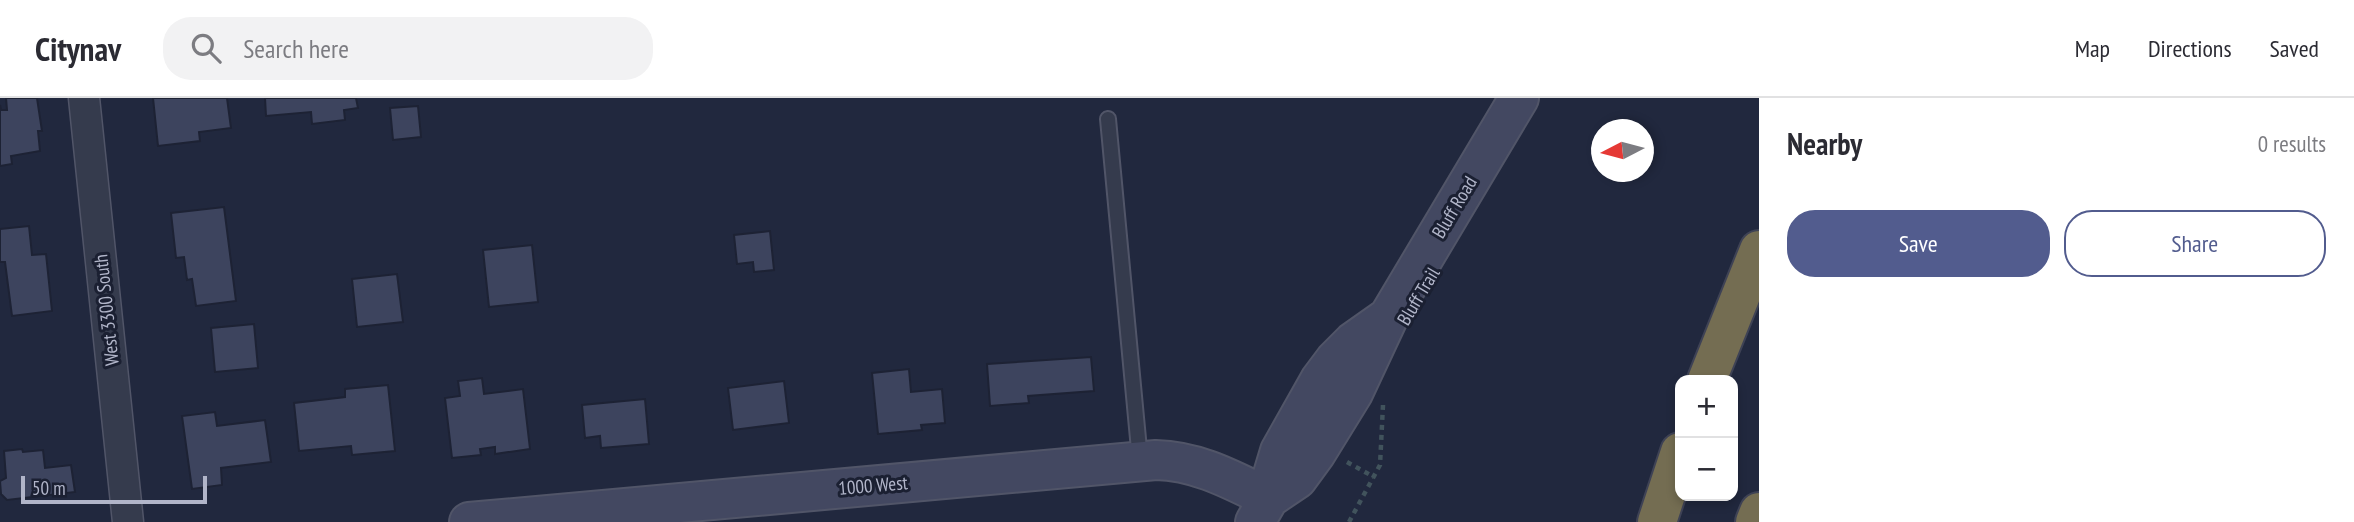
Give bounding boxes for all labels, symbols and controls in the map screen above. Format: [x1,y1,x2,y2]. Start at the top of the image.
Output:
search box [163,17,653,80]
text: Citynav [35,27,121,70]
icon: search [187,29,225,67]
text: Search here [243,32,349,65]
text: Map [2075,33,2110,64]
text: Directions [2148,33,2232,64]
text: Saved [2270,33,2319,64]
north arrow [1591,119,1654,182]
text: Nearby [1787,124,1862,163]
text: 0 results [2258,129,2326,158]
street label: Bluff Road [1426,172,1482,242]
button: Save [1787,210,2050,277]
button: Share [2064,210,2326,277]
street label: West 3300 South [88,253,124,367]
street label: Bluff Trail [1391,262,1445,329]
map controls [1675,375,1738,501]
button: + [1675,375,1738,438]
button: − [1675,438,1738,501]
street label: 1000 West [837,470,909,500]
scale bar [21,473,206,505]
text: 50 m [32,476,66,500]

